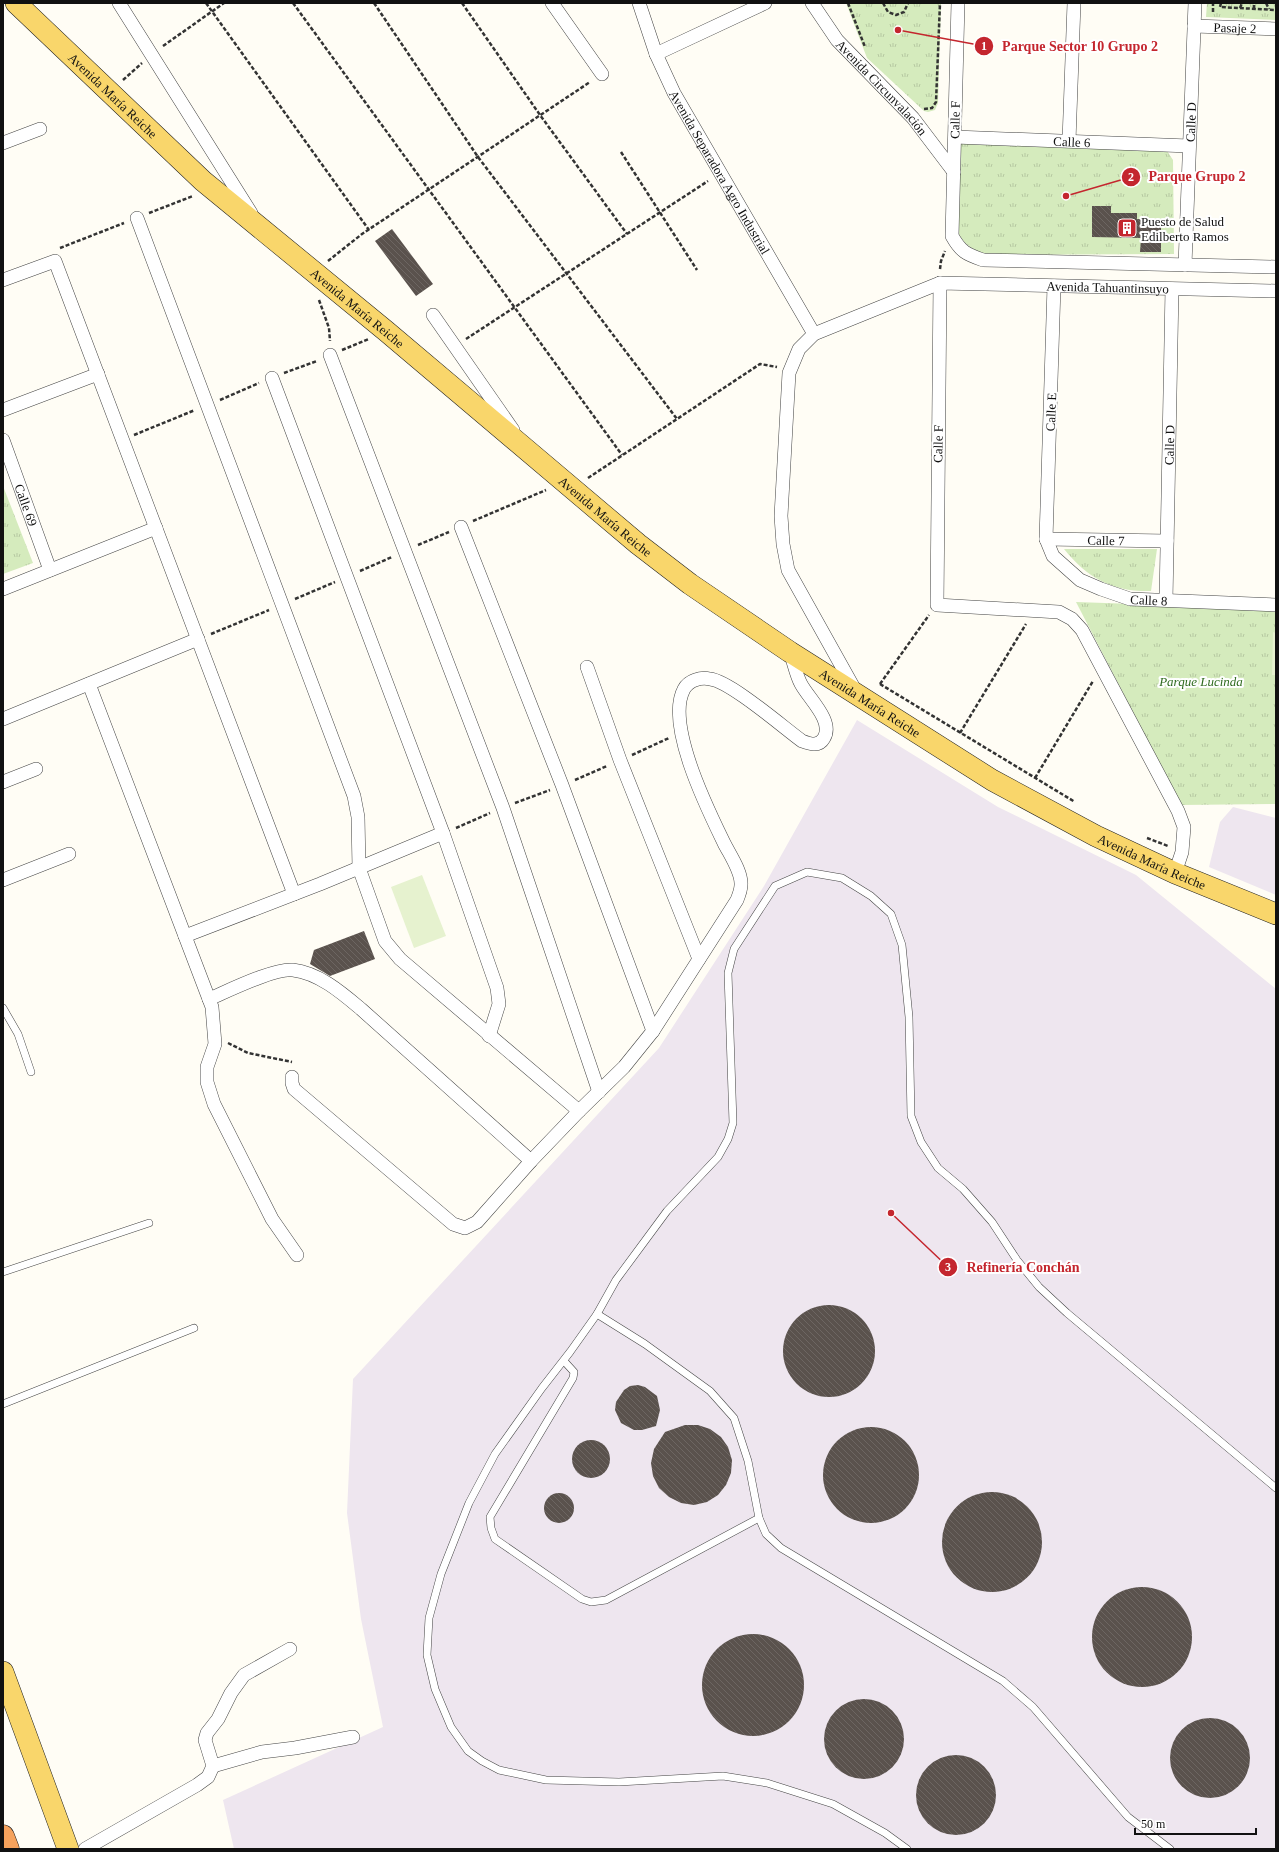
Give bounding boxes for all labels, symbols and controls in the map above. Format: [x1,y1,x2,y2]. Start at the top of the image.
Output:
street label: Pasaje 2 [1213,19,1257,36]
callout: Parque Sector 10 Grupo 2 [974,33,1166,59]
street label: Avenida Circunvalación [833,36,931,138]
text: 1 [981,39,987,53]
text: Parque Sector 10 Grupo 2 [1002,39,1158,54]
street label: Avenida María Reiche [66,50,161,141]
street label: Avenida Separadora Agro Industrial [666,87,774,257]
street label: Calle F [947,101,963,139]
street label: Calle D [1182,102,1199,142]
street label: Calle 6 [1053,133,1091,150]
callout: Parque Grupo 2 [1121,164,1254,190]
text: Parque Grupo 2 [1149,169,1245,184]
text: 2 [1128,170,1134,184]
place label: Puesto de Salud Edilberto Ramos [1141,214,1229,244]
building icon: Puesto de Salud Edilberto Ramos [1116,217,1138,239]
street label: Avenida María Reiche [308,265,408,351]
street label: Avenida Tahuantinsuyo [1046,278,1169,296]
street label: Calle E [1043,392,1059,432]
street label: Calle F [930,425,946,463]
street label: Calle D [1161,425,1177,465]
street label: Avenida María Reiche [556,473,655,560]
street label: Calle 69 [12,482,41,528]
street label: Calle 7 [1087,532,1125,548]
street label: Calle 8 [1130,592,1168,608]
street label: Avenida María Reiche [817,665,924,740]
park label: Parque Lucinda [1158,674,1243,689]
street label: Avenida María Reiche [1096,830,1208,892]
callout: Refinería Conchán [938,1254,1088,1280]
text: 3 [945,1260,951,1274]
text: Refinería Conchán [966,1260,1080,1275]
scale bar [1135,1810,1256,1836]
text: 50 m [1141,1817,1166,1831]

